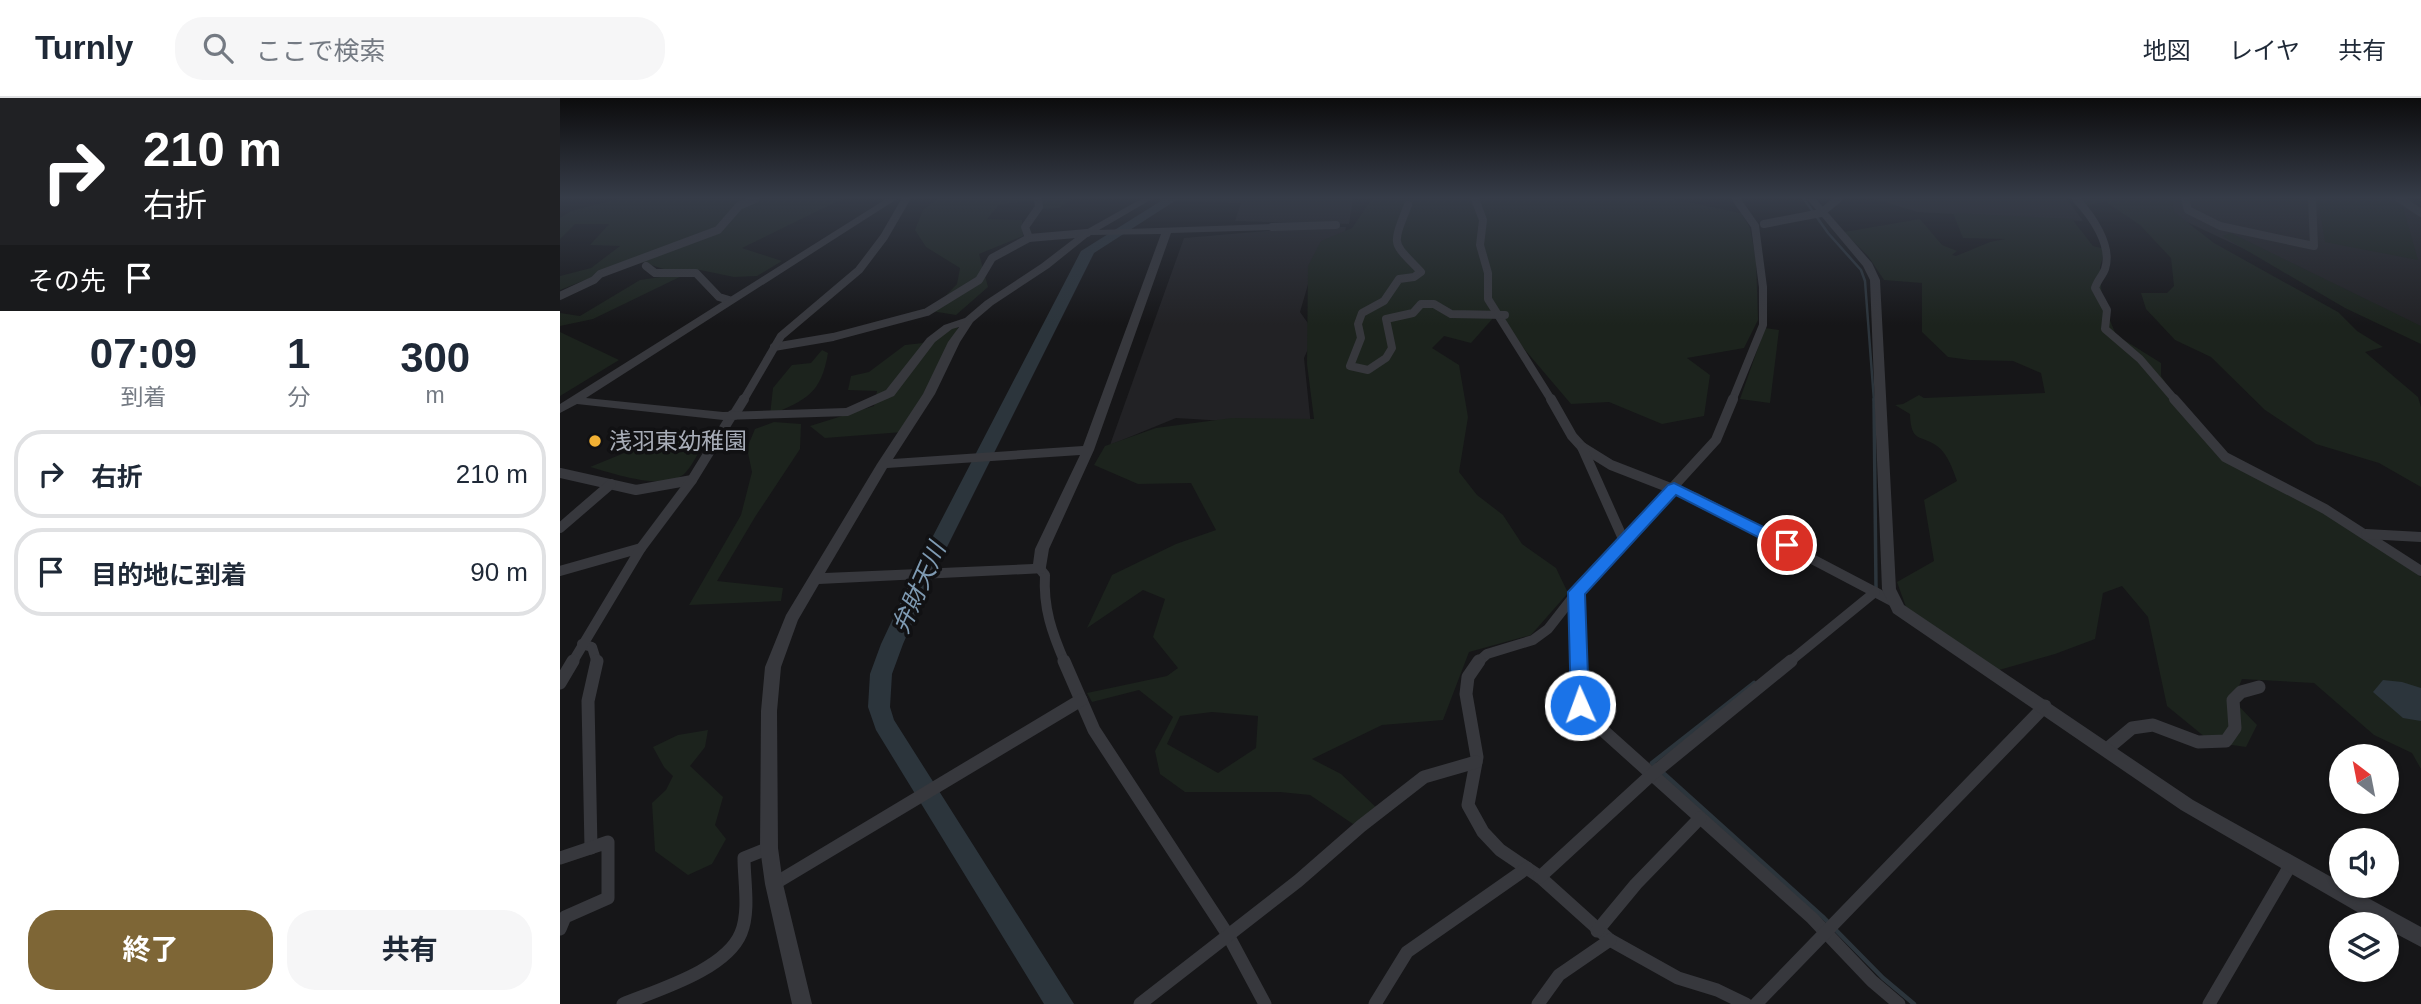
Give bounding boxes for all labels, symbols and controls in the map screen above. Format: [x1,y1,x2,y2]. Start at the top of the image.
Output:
search box [175,17,665,80]
text: Turnly [35,29,133,66]
icon: search [199,29,237,67]
text: ここで検索 [255,36,385,66]
text: 地図 [2143,37,2191,64]
text: レイヤ [2229,37,2300,64]
text: 共有 [2338,37,2386,64]
text: 210 m [143,122,282,176]
icon: right [28,126,119,217]
text: 右折 [143,187,207,223]
icon: arrive [120,259,158,297]
text: その先 [28,266,106,296]
text: 07:09 [90,330,197,377]
text: 1 [287,330,310,377]
text: 300 [400,334,470,381]
text: m [426,382,445,408]
text: 到着 [120,384,166,410]
text: 分 [287,384,310,410]
place label: 浅羽東幼稚園 [609,428,747,454]
marker: 浅羽東幼稚園 [587,433,603,449]
icon: right [32,455,70,493]
text: 210 m [456,459,528,489]
text: 右折 [91,462,143,492]
pin [1757,515,1817,575]
icon: arrive [1768,526,1806,564]
water label: 弁財天川 [887,536,952,637]
icon: arrive [32,553,70,591]
text: 90 m [470,557,528,587]
text: 目的地に到着 [91,560,247,590]
position arrow [1543,668,1617,742]
north arrow [2329,744,2399,814]
map controls [2329,744,2399,982]
button: sound [2329,828,2399,898]
button: 終了 [28,910,273,990]
button: 共有 [287,910,532,990]
button: layers [2329,912,2399,982]

